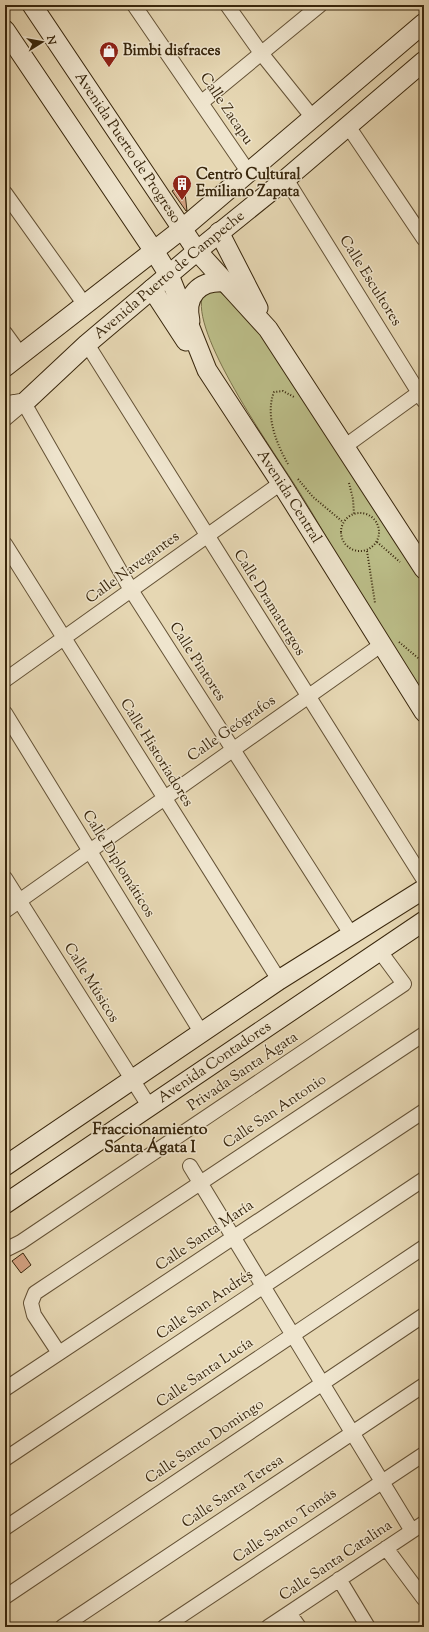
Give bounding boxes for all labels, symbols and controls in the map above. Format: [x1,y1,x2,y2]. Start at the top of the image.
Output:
north arrow [22,22,62,62]
text: N [42,33,60,46]
shop icon: Bimbi disfraces [98,40,120,68]
place label: Bimbi disfraces [123,41,221,62]
street label: Avenida Puerto de Progreso [69,68,186,228]
street label: Calle Zacapu [194,69,258,150]
place label: Centro Cultural Emiliano Zapata [196,165,301,203]
building icon: Centro Cultural Emiliano Zapata [171,173,193,201]
street label: Avenida Puerto de Campeche [89,206,249,344]
street label: Calle Escultores [334,232,406,331]
street label: Avenida Central [252,446,327,547]
street label: Calle Navegantes [82,527,184,609]
street label: Calle Dramaturgos [228,546,310,660]
street label: Calle Pintores [164,618,230,706]
street label: Calle Geógrafos [184,691,280,767]
street label: Calle Historiadores [114,695,198,811]
street label: Calle Diplomáticos [76,806,160,922]
street label: Calle Músicos [58,939,124,1027]
street label: Avenida Contadores [154,1016,276,1108]
street label: Privada Santa Ágata [183,1026,302,1117]
street label: Calle San Antonio [219,1070,331,1154]
district label: Fraccionamiento Santa Ágata I [93,1119,208,1160]
street label: Calle Santa María [152,1195,258,1277]
street label: Calle San Andrés [152,1265,258,1345]
street label: Calle Santa Lucía [152,1333,258,1413]
street label: Calle Santo Domingo [141,1394,269,1490]
street label: Calle Santa Teresa [178,1450,288,1534]
street label: Calle Santo Tomás [229,1483,341,1569]
street label: Calle Santa Catalina [275,1515,397,1607]

